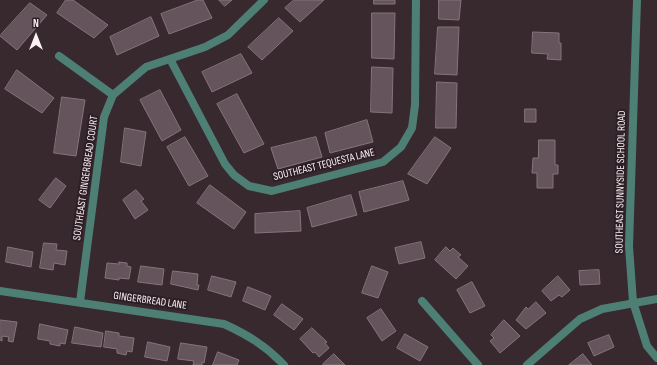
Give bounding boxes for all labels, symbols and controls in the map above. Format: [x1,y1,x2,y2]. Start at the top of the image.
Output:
north arrow [16,16,56,56]
text: N [33,17,39,30]
street label: SOUTHEAST SUNNYSIDE SCHOOL ROAD [613,110,629,254]
street label: SOUTHEAST GINGERBREAD COURT [71,115,101,241]
street label: SOUTHEAST TEQUESTA LANE [272,146,376,184]
street label: GINGERBREAD LANE [113,289,187,313]

